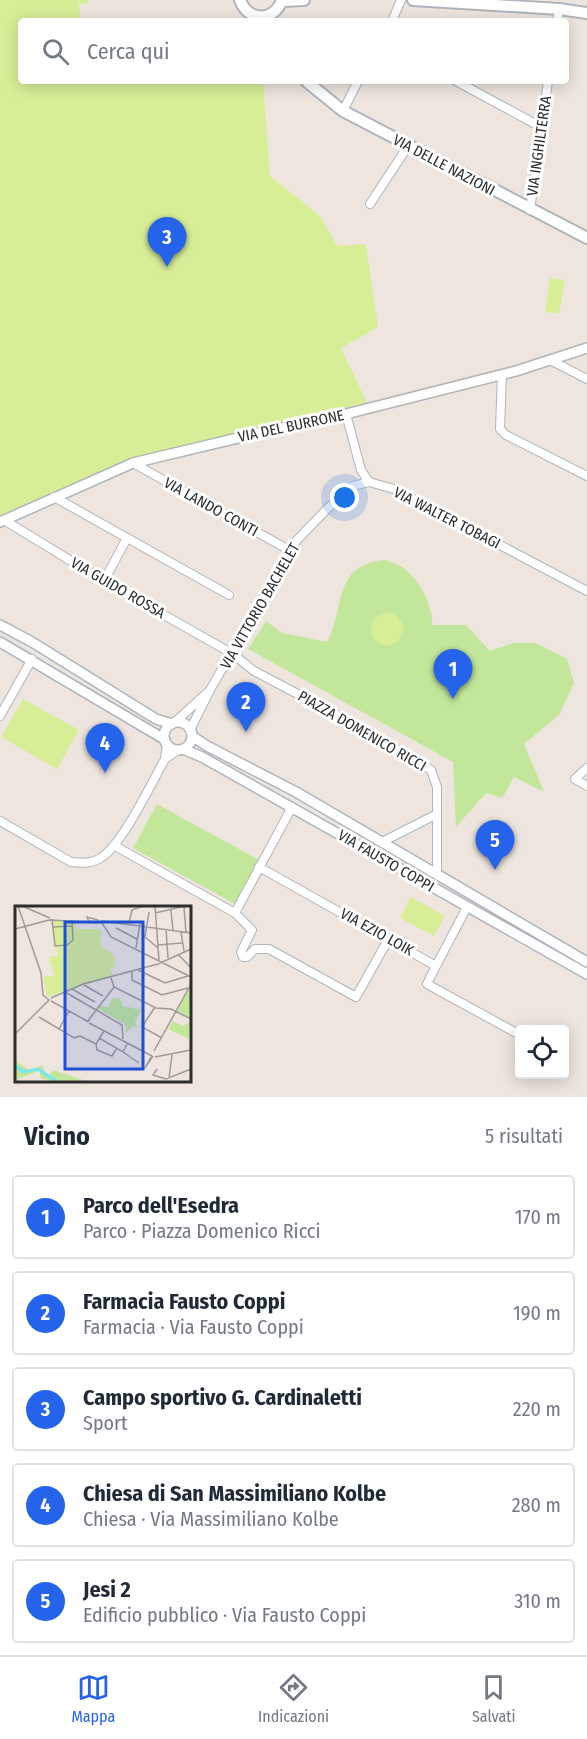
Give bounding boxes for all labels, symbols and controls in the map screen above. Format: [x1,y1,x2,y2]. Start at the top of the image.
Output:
search box [18,18,569,84]
icon: search [39,35,72,68]
text: Cerca qui [87,38,170,65]
street label: VIA INGHILTERRA [523,95,555,197]
street label: VIA DELLE NAZIONI [390,131,498,199]
pin: 3 [148,218,186,267]
street label: VIA DEL BURRONE [236,406,346,446]
street label: VIA LANDO CONTI [161,474,261,540]
your location [330,483,359,512]
street label: VIA WALTER TOBAGI [391,483,503,553]
street label: VIA VITTORIO BACHELET [217,540,303,672]
street label: VIA GUIDO ROSSA [68,554,168,622]
pin: 1 [434,650,472,699]
pin: 2 [226,682,266,732]
street label: PIAZZA DOMENICO RICCI [295,687,429,775]
pin: 4 [86,724,124,773]
pin: 5 [476,820,514,870]
street label: VIA FAUSTO COPPI [335,826,437,896]
street label: VIA EZIO LOIK [337,904,417,960]
inset map [15,906,190,1082]
map controls [515,1025,569,1079]
button: locate [515,1025,569,1079]
text: Vicino [24,1121,90,1152]
text: 5 risultati [485,1124,563,1148]
text: Parco dell'Esedra [83,1192,239,1219]
text: 1 [41,1205,50,1229]
text: 170 m [515,1205,561,1229]
text: Parco · Piazza Domenico Ricci [83,1219,320,1243]
text: Farmacia Fausto Coppi [83,1288,285,1315]
text: 2 [41,1301,50,1325]
text: 190 m [513,1301,561,1325]
text: Farmacia · Via Fausto Coppi [83,1315,304,1339]
text: Campo sportivo G. Cardinaletti [83,1384,362,1411]
text: 3 [41,1397,50,1421]
text: 220 m [513,1397,561,1421]
text: Sport [83,1411,128,1435]
text: Chiesa di San Massimiliano Kolbe [83,1480,386,1507]
text: 4 [40,1493,51,1517]
text: 280 m [512,1493,561,1517]
text: Chiesa · Via Massimiliano Kolbe [83,1507,339,1531]
text: Jesi 2 [83,1576,131,1603]
text: 5 [41,1589,50,1613]
text: 310 m [514,1589,561,1613]
text: Edificio pubblico · Via Fausto Coppi [83,1603,366,1627]
tab: Mappa [71,1671,115,1726]
tab: Indicazioni [258,1671,329,1726]
tab: Salvati [472,1671,516,1726]

